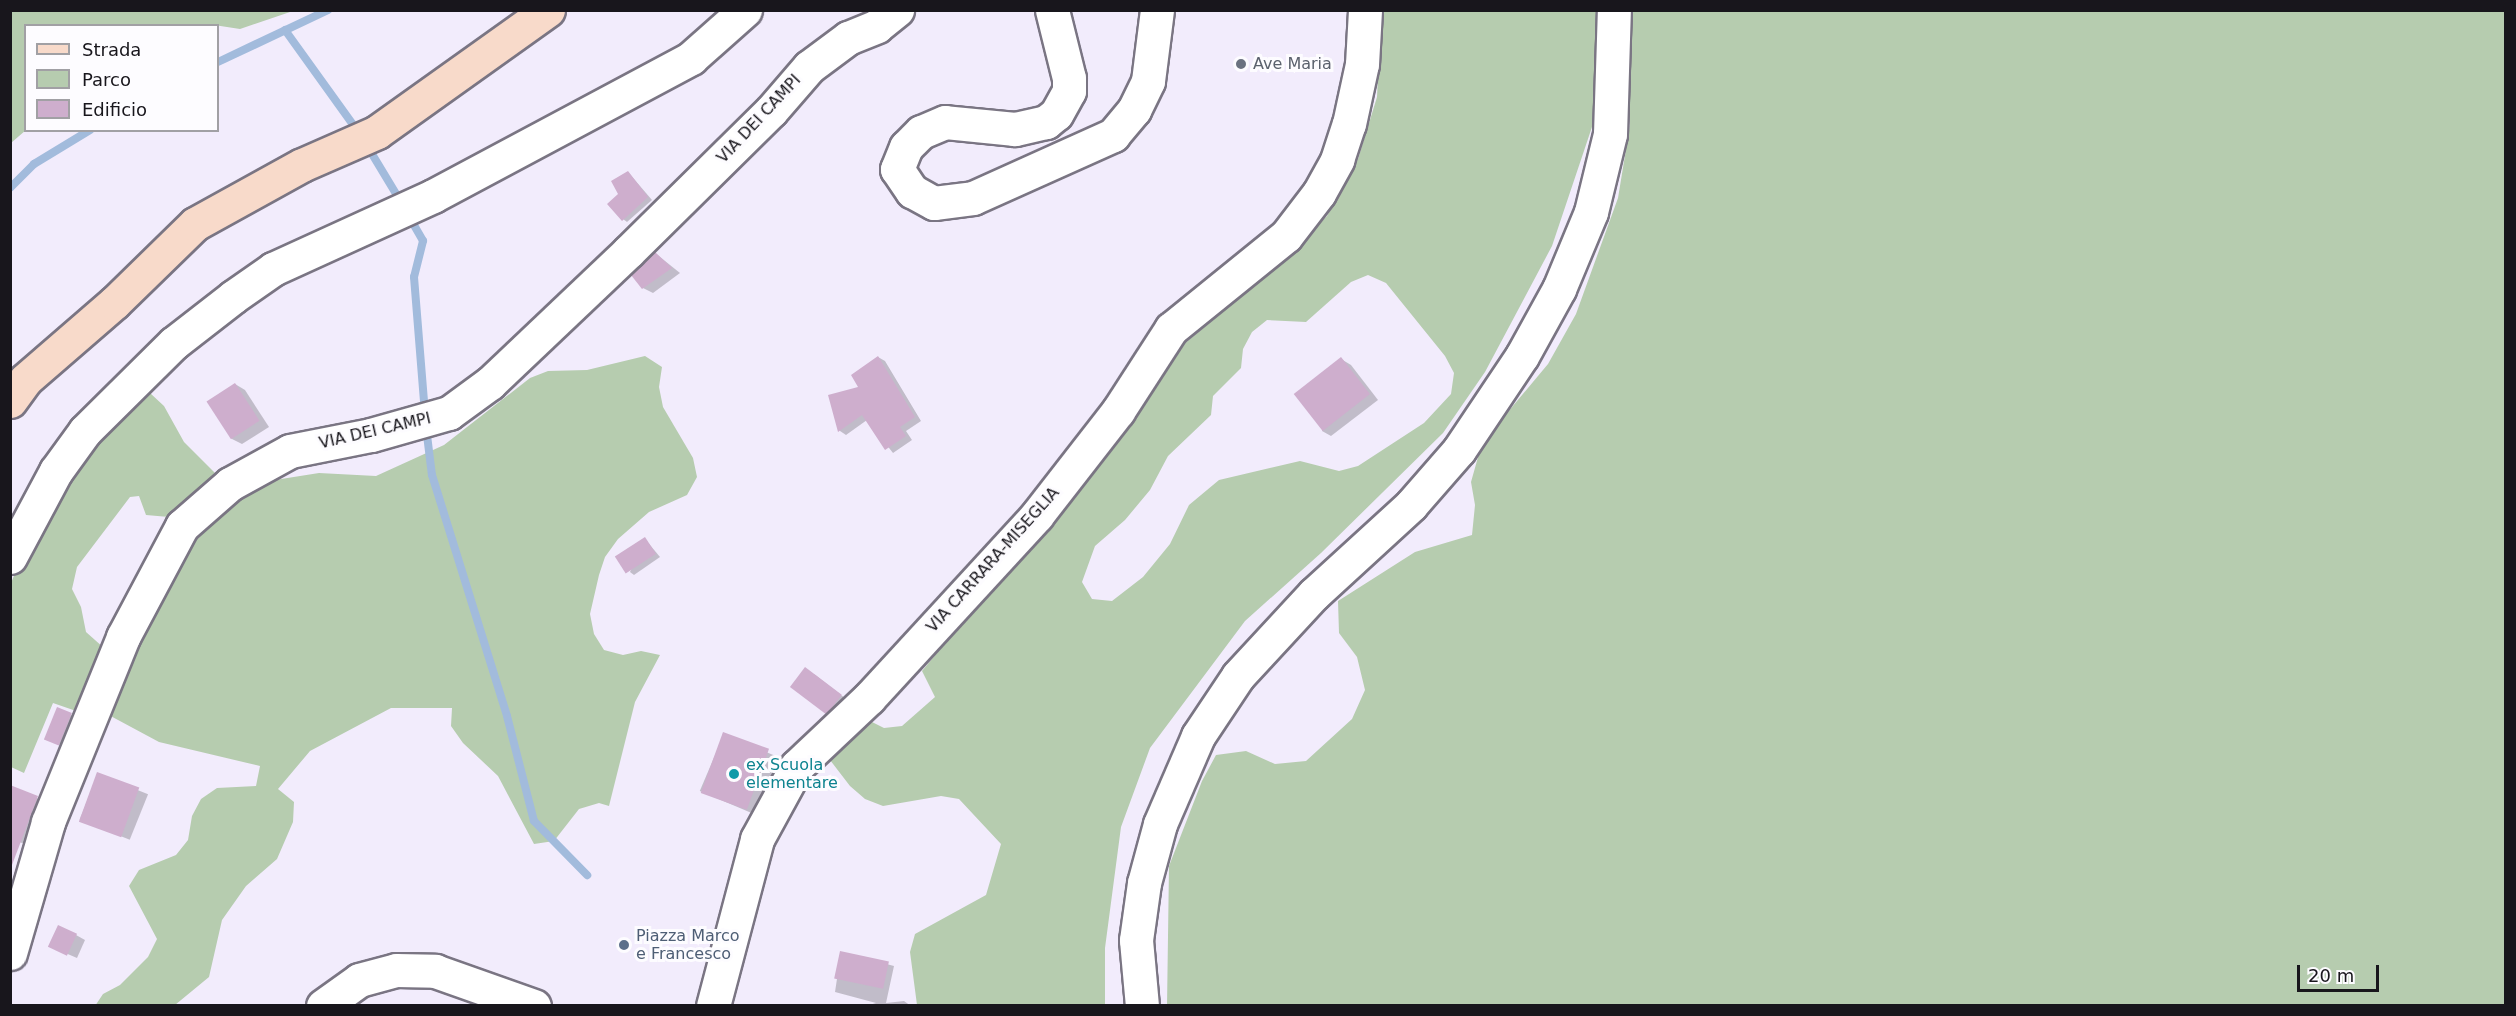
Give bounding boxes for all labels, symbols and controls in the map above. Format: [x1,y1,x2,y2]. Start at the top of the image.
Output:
legend [24,24,219,132]
text: Strada [82,39,141,60]
place label: Ave Maria [1253,54,1332,74]
marker: Ave Maria [1234,57,1248,71]
text: Parco [82,69,131,90]
street label: VIA DEI CAMPI [713,71,805,167]
text: Edificio [82,99,147,120]
street label: VIA DEI CAMPI [317,409,433,453]
street label: VIA CARRARA-MISEGLIA [923,483,1063,637]
place label: ex Scuola elementare [746,755,838,793]
marker: ex Scuola elementare [727,767,741,781]
place label: Piazza Marco e Francesco [636,926,740,964]
marker: Piazza Marco e Francesco [617,938,631,952]
scale bar [2300,953,2382,991]
text: 20 m [2308,965,2354,986]

